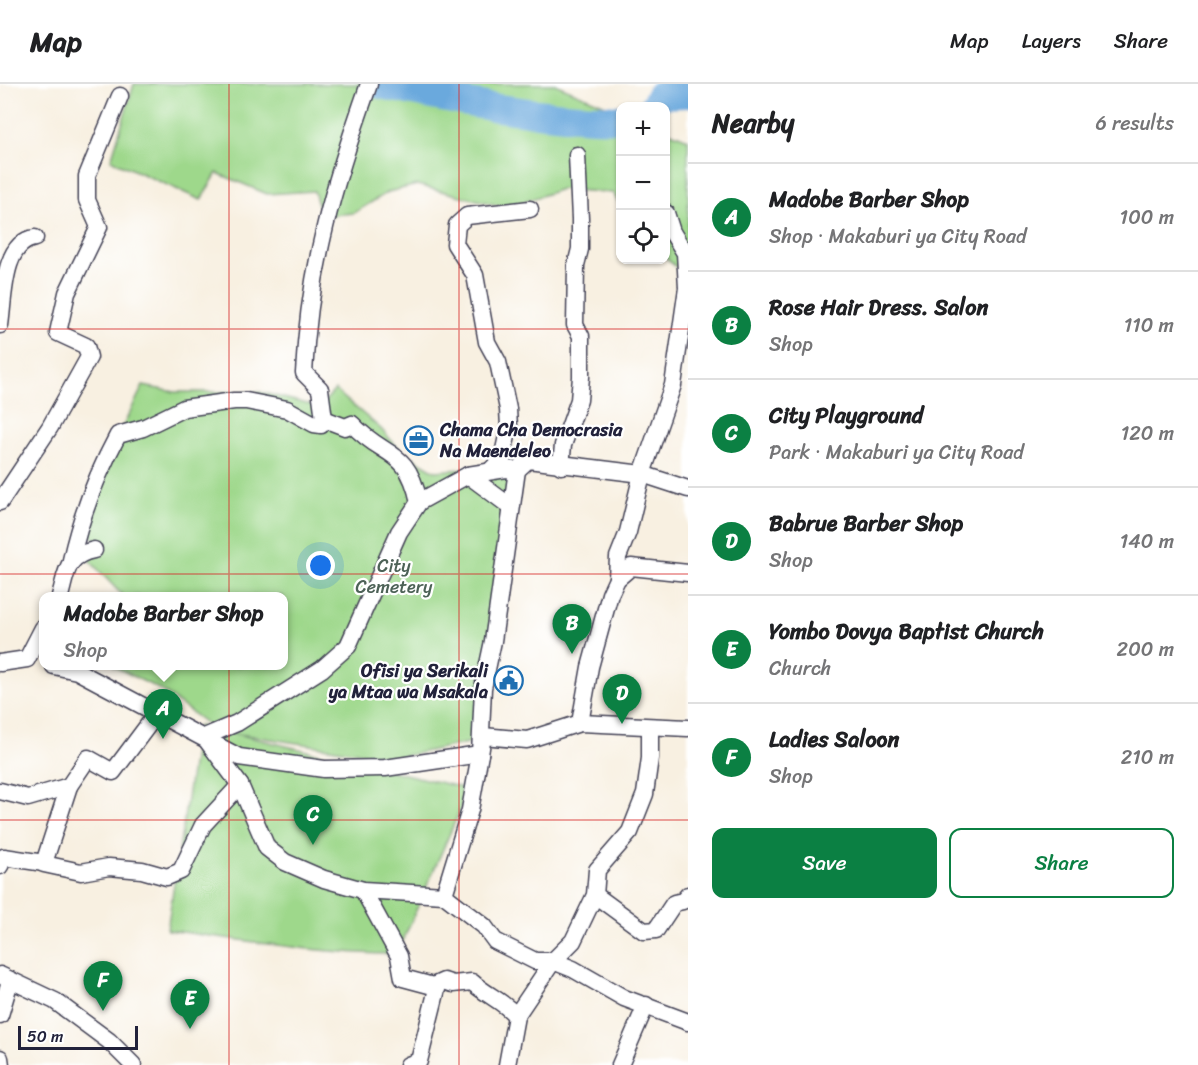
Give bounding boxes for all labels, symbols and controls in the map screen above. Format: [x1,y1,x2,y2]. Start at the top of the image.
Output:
text: Map [30,17,82,66]
text: Map [950,22,989,60]
text: Layers [1022,22,1081,60]
text: Share [1114,22,1168,60]
text: Nearby [712,100,794,146]
map controls [616,102,670,264]
button: + [616,102,670,156]
text: 6 results [1095,106,1174,141]
button: − [616,156,670,210]
text: Madobe Barber Shop [769,180,969,219]
text: A [725,200,738,235]
text: 100 m [1120,200,1174,235]
button: locate [616,210,670,264]
text: Shop · Makaburi ya City Road [769,219,1027,254]
text: Rose Hair Dress. Salon [769,288,988,327]
text: B [725,308,738,343]
text: 110 m [1124,308,1174,343]
text: Shop [769,327,813,362]
text: City Playground [769,396,923,435]
place label: Chama Cha Democrasia Na Maendeleo [439,414,623,467]
text: C [725,416,738,451]
text: 120 m [1121,416,1174,451]
office icon: Chama Cha Democrasia Na Maendeleo [403,424,435,456]
text: Park · Makaburi ya City Road [769,435,1024,470]
text: Babrue Barber Shop [769,504,963,543]
text: D [726,524,737,559]
text: 140 m [1120,524,1174,559]
text: Shop [769,543,813,578]
park label: City Cemetery [356,550,433,603]
your location [306,551,335,580]
popup [39,592,288,670]
text: Madobe Barber Shop [64,594,263,633]
pin: B [552,604,592,654]
text: Yombo Dovya Baptist Church [769,612,1044,651]
text: E [726,632,737,667]
text: 200 m [1117,632,1174,667]
text: Shop [64,633,107,668]
text: Church [769,651,831,686]
place label: Ofisi ya Serikali ya Mtaa wa Msakala [328,655,489,708]
public building icon: Ofisi ya Serikali ya Mtaa wa Msakala [493,665,525,697]
pin: D [602,674,642,724]
pin: A [144,690,182,739]
text: Ladies Saloon [769,720,899,759]
text: F [726,740,737,775]
text: 210 m [1121,740,1174,775]
text: Shop [769,759,813,794]
pin: C [294,796,332,845]
button: Save [712,828,937,898]
button: Share [949,828,1174,898]
pin: F [84,962,122,1011]
pin: E [170,980,210,1029]
text: 50 m [27,1022,63,1051]
scale bar [18,1023,138,1050]

